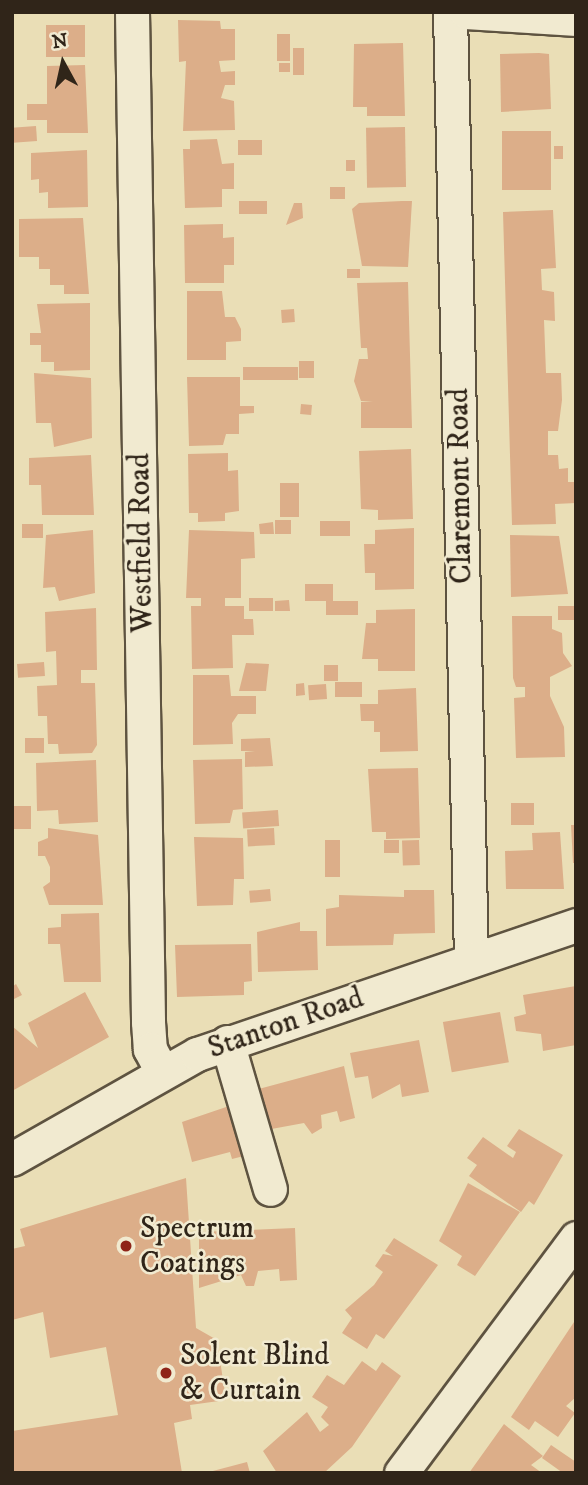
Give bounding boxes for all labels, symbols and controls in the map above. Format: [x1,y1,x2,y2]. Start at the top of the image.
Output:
north arrow [28,28,98,98]
text: N [51,29,69,54]
street label: Claremont Road [441,388,481,584]
street label: Westfield Road [122,453,162,633]
street label: Stanton Road [204,981,368,1067]
place label: Spectrum Coatings [140,1211,254,1282]
marker: Spectrum Coatings [118,1238,134,1254]
place label: Solent Blind & Curtain [180,1338,329,1408]
marker: Solent Blind & Curtain [158,1365,174,1381]

